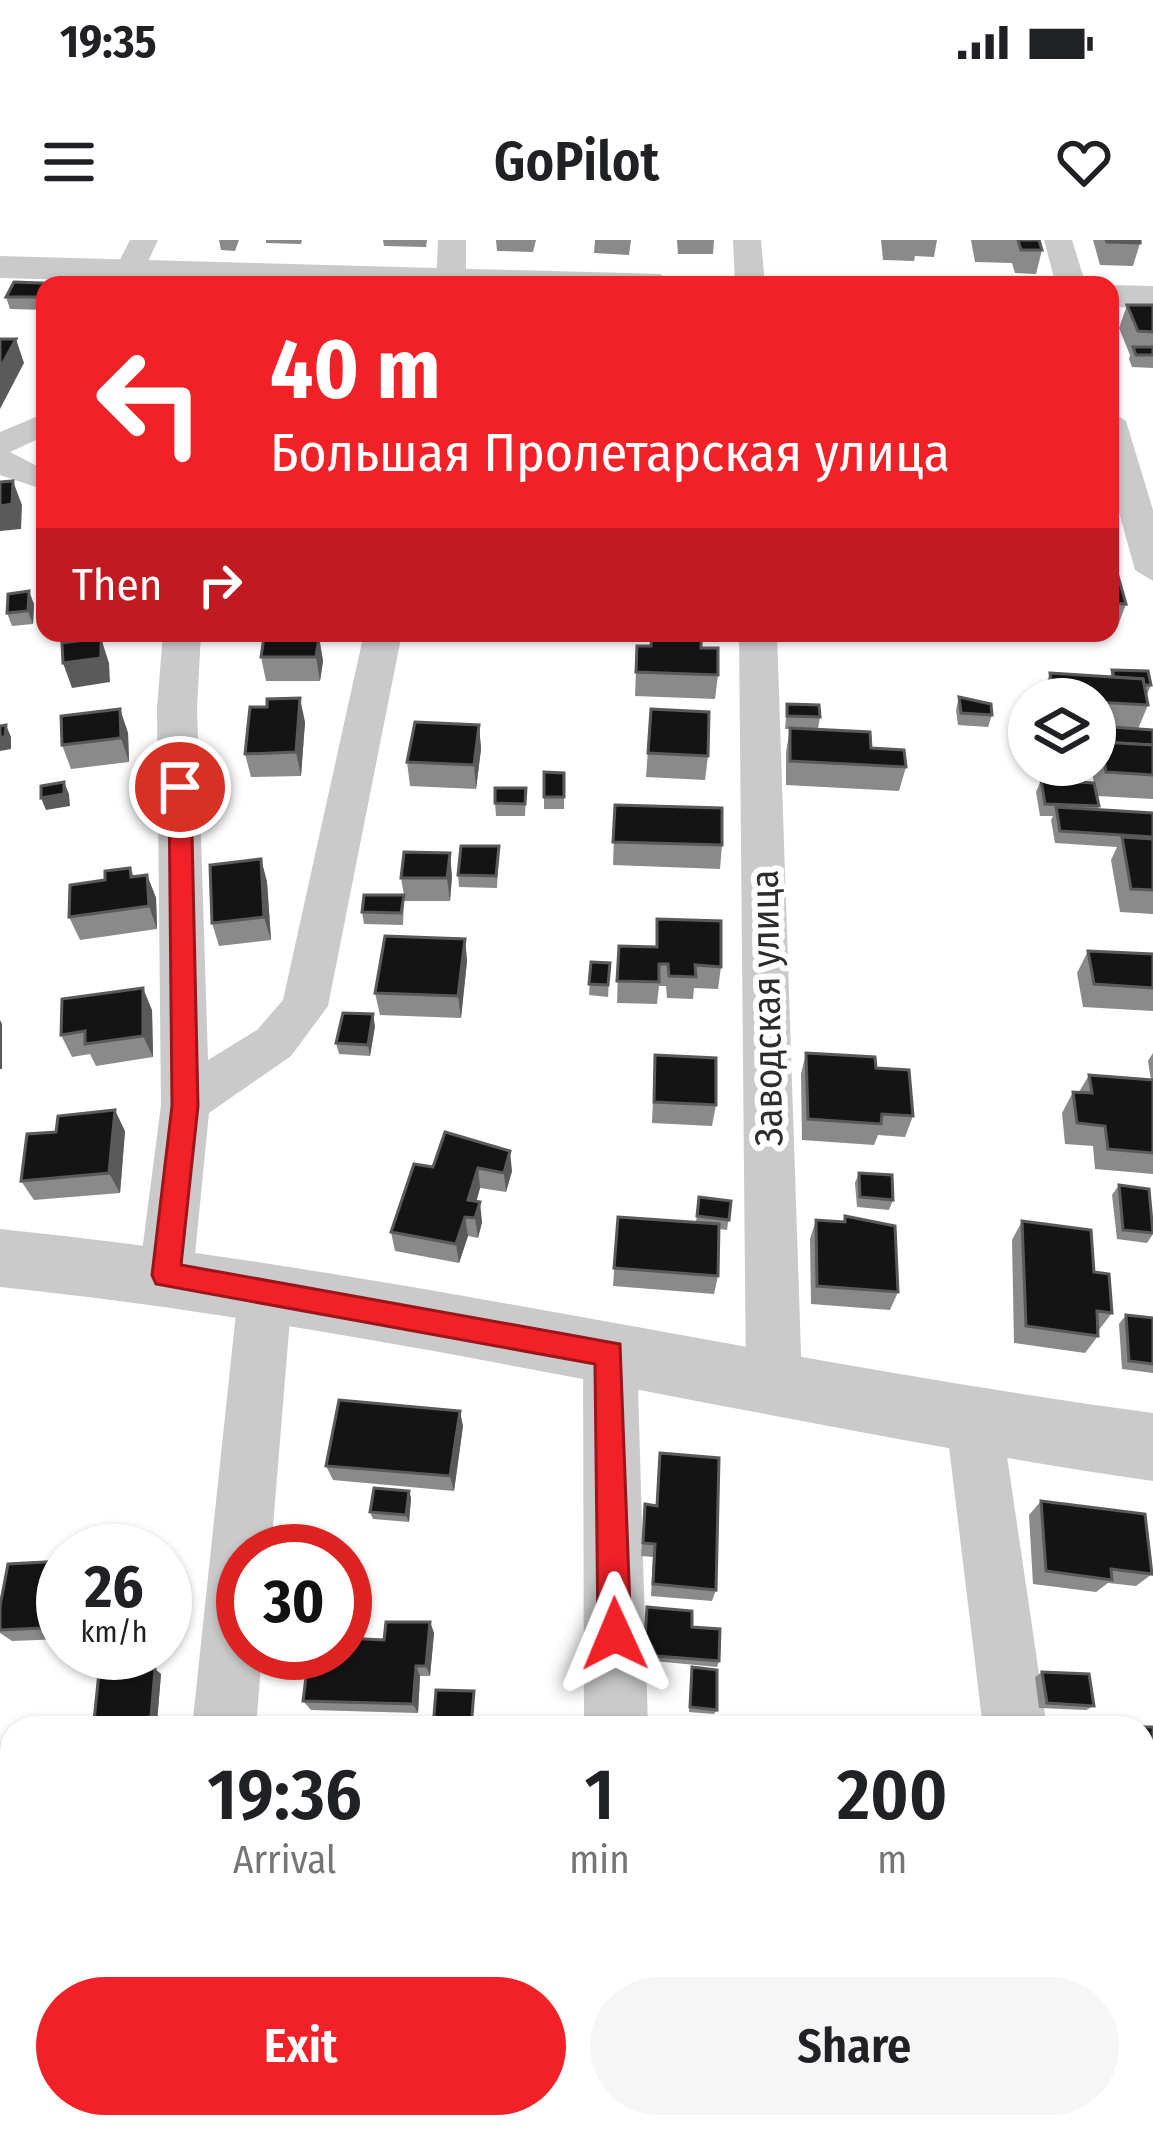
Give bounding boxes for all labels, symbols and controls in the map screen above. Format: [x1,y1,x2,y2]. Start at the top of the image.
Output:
text: 19:35 [60,15,157,69]
icon: menu [36,129,102,195]
icon: heart [1051,129,1117,195]
text: GoPilot [494,130,659,194]
text: 40 m [270,319,441,420]
icon: left [72,324,228,480]
text: Большая Пролетарская улица [270,421,950,485]
icon: right [187,552,253,618]
text: Then [72,558,163,612]
map controls [1008,678,1116,786]
button: layers [1008,678,1116,786]
pin [129,736,231,838]
icon: arrive [147,754,213,820]
street label: Заводская улица [742,869,792,1147]
speed limit sign: 30 [216,1524,372,1680]
text: 26 [84,1551,144,1623]
position arrow [552,1571,678,1697]
text: km/h [81,1614,147,1650]
text: 19:36 [207,1752,362,1838]
text: 1 [585,1752,614,1838]
text: 200 [837,1752,948,1838]
text: Arrival [233,1837,336,1883]
text: min [569,1837,630,1883]
text: m [877,1837,907,1883]
button: Exit [36,1977,566,2115]
button: Share [590,1977,1119,2115]

